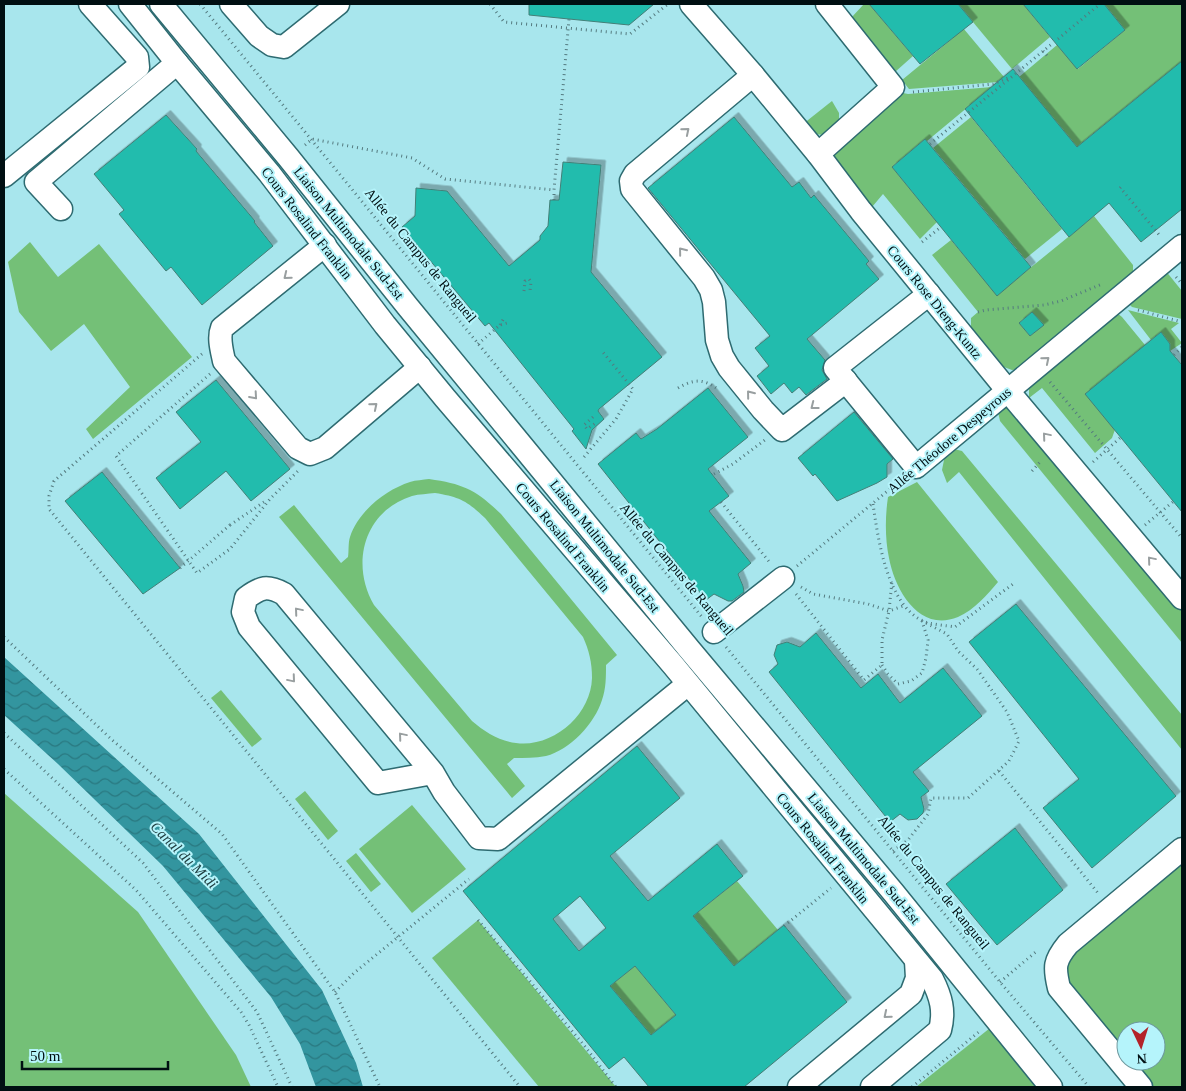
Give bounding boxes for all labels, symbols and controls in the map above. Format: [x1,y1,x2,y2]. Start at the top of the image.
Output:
one-way arrow [680,128,689,137]
street label: Cours Rosalind Franklin [258,164,355,282]
street label: Liaison Multimodale Sud-Est [291,164,407,302]
street label: Allée du Campus de Rangueil [362,185,479,325]
street label: Cours Rose Dieng-Kuntz [884,243,985,362]
one-way arrow [678,248,687,257]
one-way arrow [283,270,292,279]
one-way arrow [1040,356,1049,365]
street label: Allée Théodore Despeyrous [884,384,1014,497]
one-way arrow [248,390,257,399]
one-way arrow [746,390,755,399]
one-way arrow [811,400,820,408]
one-way arrow [368,404,377,412]
one-way arrow [1044,433,1052,442]
street label: Liaison Multimodale Sud-Est [547,477,663,615]
street label: Cours Rosalind Franklin [513,480,613,595]
street label: Allée du Campus de Rangueil [617,500,736,639]
one-way arrow [1148,557,1157,566]
one-way arrow [295,607,304,616]
one-way arrow [286,673,295,682]
one-way arrow [399,733,407,742]
street label: Cours Rosalind Franklin [773,790,872,907]
street label: Liaison Multimodale Sud-Est [805,790,923,927]
street label: Allée du Campus de Rangueil [875,812,992,952]
water label: Canal du Midi [147,818,221,892]
one-way arrow [883,1009,892,1018]
north arrow [1116,1021,1166,1071]
scale bar [22,1038,169,1070]
text: 50 m [30,1048,61,1064]
text: N [1136,1051,1147,1066]

